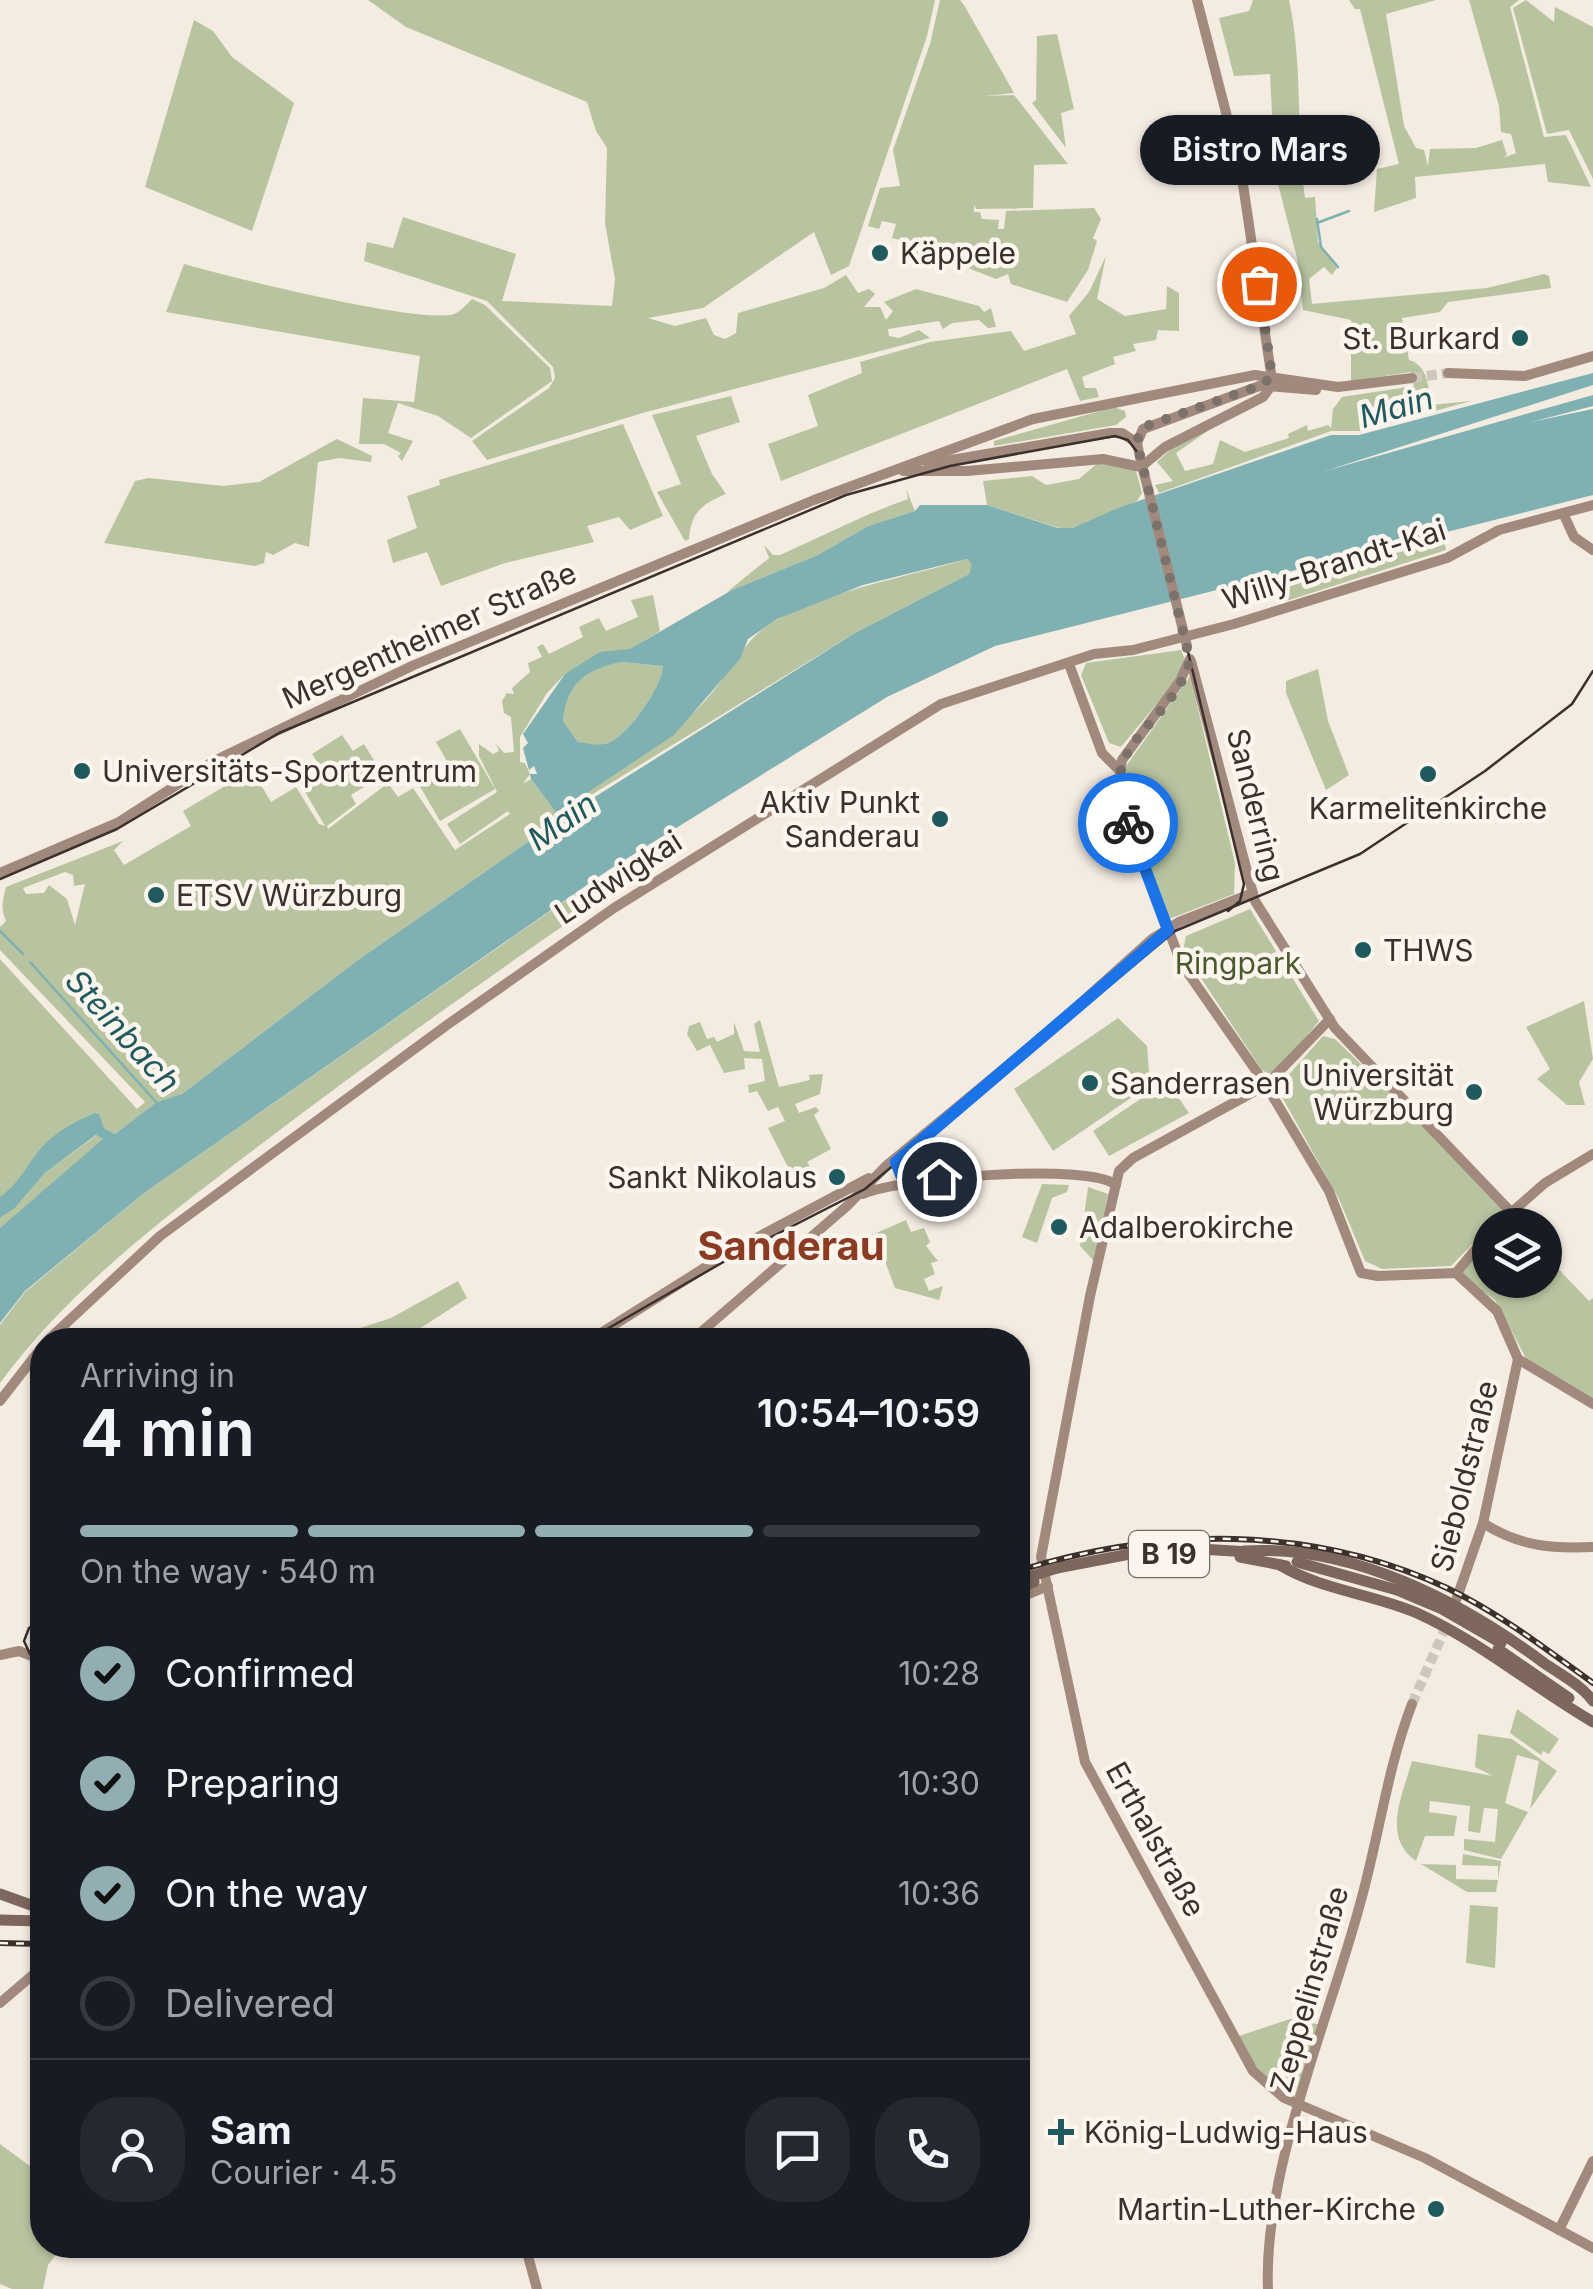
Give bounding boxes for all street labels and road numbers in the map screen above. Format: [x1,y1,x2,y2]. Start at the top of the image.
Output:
street label: Willy-Brandt-Kai [1218,511,1450,617]
street label: Mergentheimer Straße [276,554,582,716]
street label: Sanderring [1220,725,1292,885]
street label: Ludwigkai [548,823,688,931]
street label: Sieboldstraße [1423,1377,1505,1575]
road number: B 19 [1129,1531,1209,1577]
street label: Erthalstraße [1099,1755,1213,1923]
street label: Zeppelinstraße [1262,1882,1356,2096]

